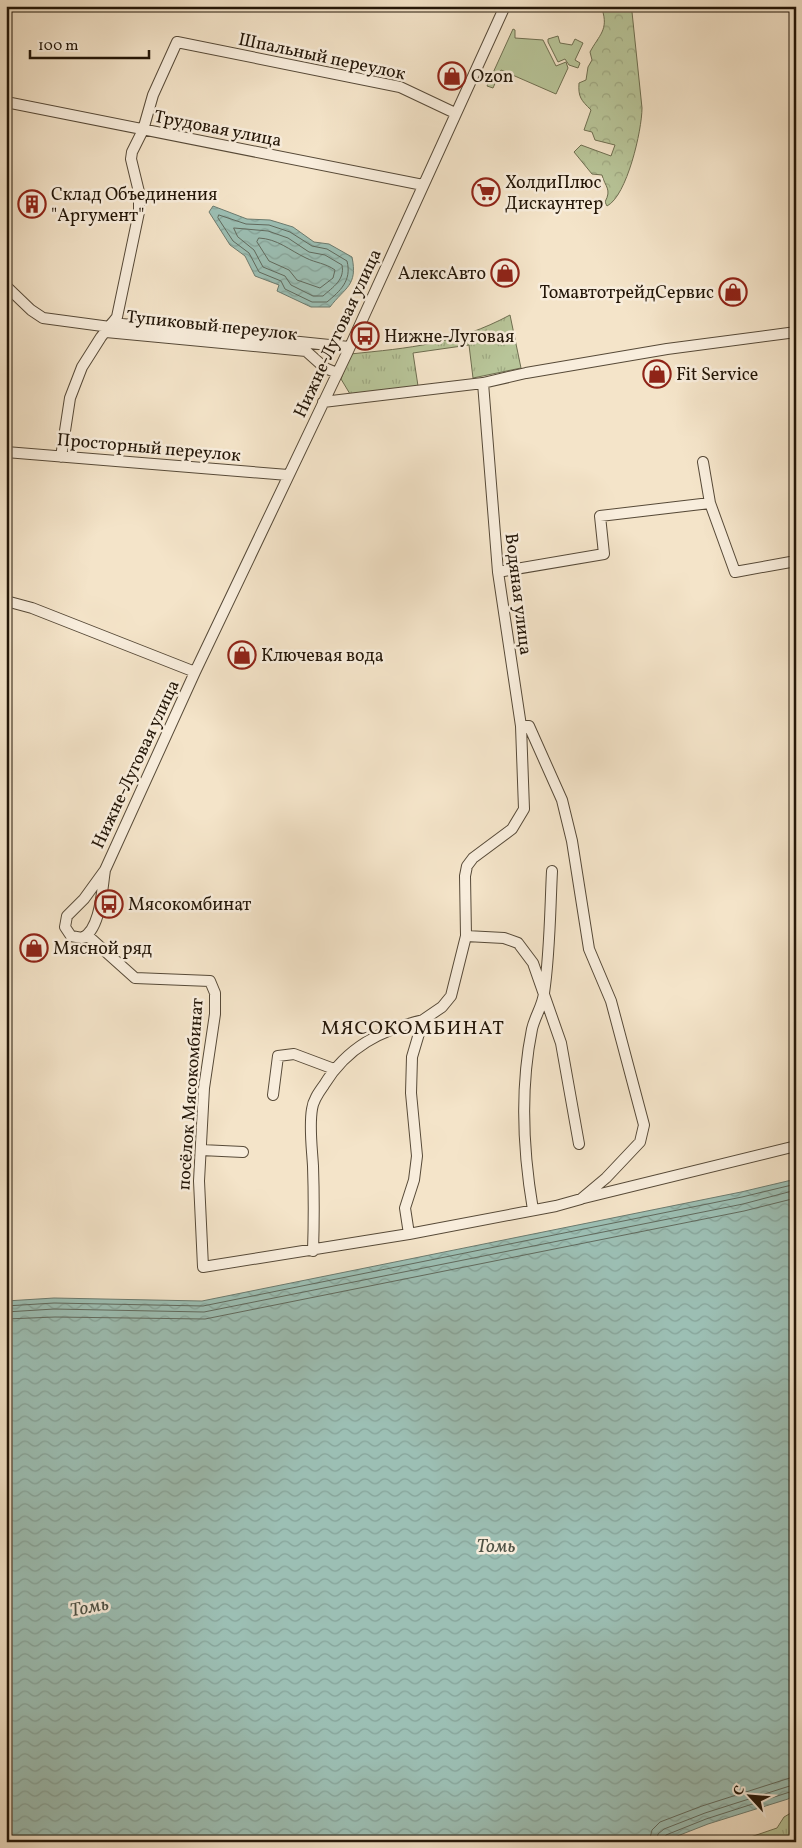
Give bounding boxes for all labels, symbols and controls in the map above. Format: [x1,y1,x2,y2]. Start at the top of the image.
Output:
scale bar [30,28,149,60]
street label: Шпальный переулок [236,28,408,87]
text: 100 m [38,36,78,57]
shop icon: Ozon [437,61,467,91]
place label: Ozon [471,65,514,90]
street label: Трудовая улица [152,105,284,154]
place label: ХолдиПлюс Дискаунтер [505,171,603,217]
supermarket icon: ХолдиПлюс Дискаунтер [471,177,501,207]
place label: Склад Объединения "Аргумент" [51,183,217,229]
building icon: Склад Объединения "Аргумент" [17,189,47,219]
street label: Нижне-Луговая улица [288,245,388,422]
shop icon: АлексАвто [490,258,520,288]
place label: АлексАвто [398,262,486,287]
shop icon: ТомавтотрейдСервис [718,277,748,307]
place label: ТомавтотрейдСервис [539,281,714,306]
street label: Тупиковый переулок [125,305,299,348]
bus stop icon: Нижне-Луговая [350,321,380,351]
place label: Нижне-Луговая [384,325,514,350]
shop icon: Fit Service [642,359,672,389]
place label: Fit Service [676,363,758,388]
street label: Просторный переулок [56,428,242,469]
street label: Водяная улица [498,532,537,657]
shop icon: Ключевая вода [227,640,257,670]
place label: Ключевая вода [261,644,384,669]
street label: Нижне-Луговая улица [86,676,186,853]
bus stop icon: Мясокомбинат [94,889,124,919]
place label: Мясокомбинат [128,893,251,918]
shop icon: Мясной ряд [19,933,49,963]
place label: Мясной ряд [53,937,152,962]
street label: посёлок Мясокомбинат [172,997,211,1191]
district label: МЯСОКОМБИНАТ [321,1015,505,1043]
water label: Томь [477,1534,516,1560]
water label: Томь [68,1591,111,1624]
north arrow [724,1770,774,1820]
text: С [729,1783,750,1799]

